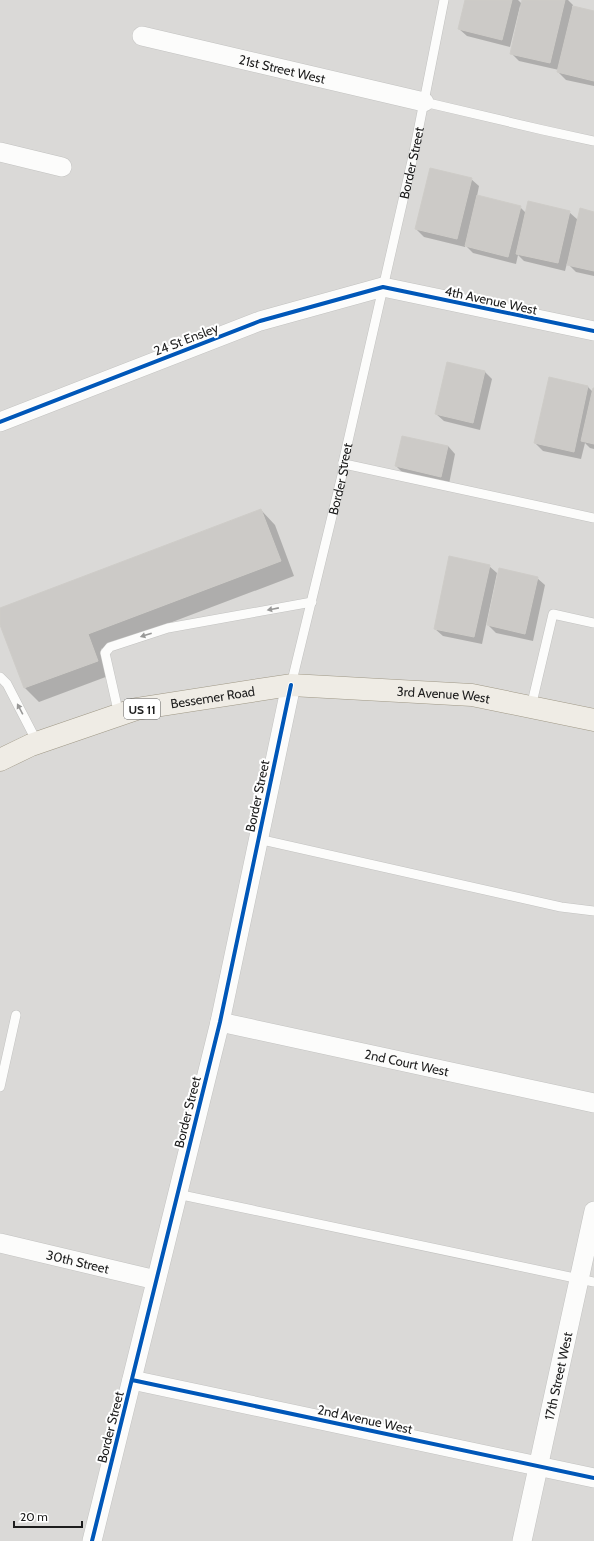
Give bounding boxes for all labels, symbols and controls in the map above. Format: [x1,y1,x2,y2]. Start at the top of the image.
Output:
street label: 21st Street West [237,51,328,87]
street label: Border Street [396,125,427,200]
street label: 4th Avenue West [443,282,539,318]
street label: 24 St Ensley [151,319,221,359]
street label: Border Street [325,441,355,516]
one-way arrow [267,606,280,612]
one-way arrow [140,633,152,639]
street label: Bessemer Road [169,683,256,712]
street label: 3rd Avenue West [396,683,492,707]
road number: US 11 [124,699,160,719]
one-way arrow [17,703,23,714]
street label: Border Street [242,758,273,833]
street label: 2nd Court West [363,1046,451,1079]
street label: Border Street [170,1074,204,1149]
street label: 30th Street [45,1246,111,1277]
street label: 17th Street West [541,1330,576,1421]
street label: Border Street [93,1389,127,1464]
street label: 2nd Avenue West [316,1401,415,1437]
scale bar [14,1503,82,1529]
text: 20 m [20,1509,48,1524]

